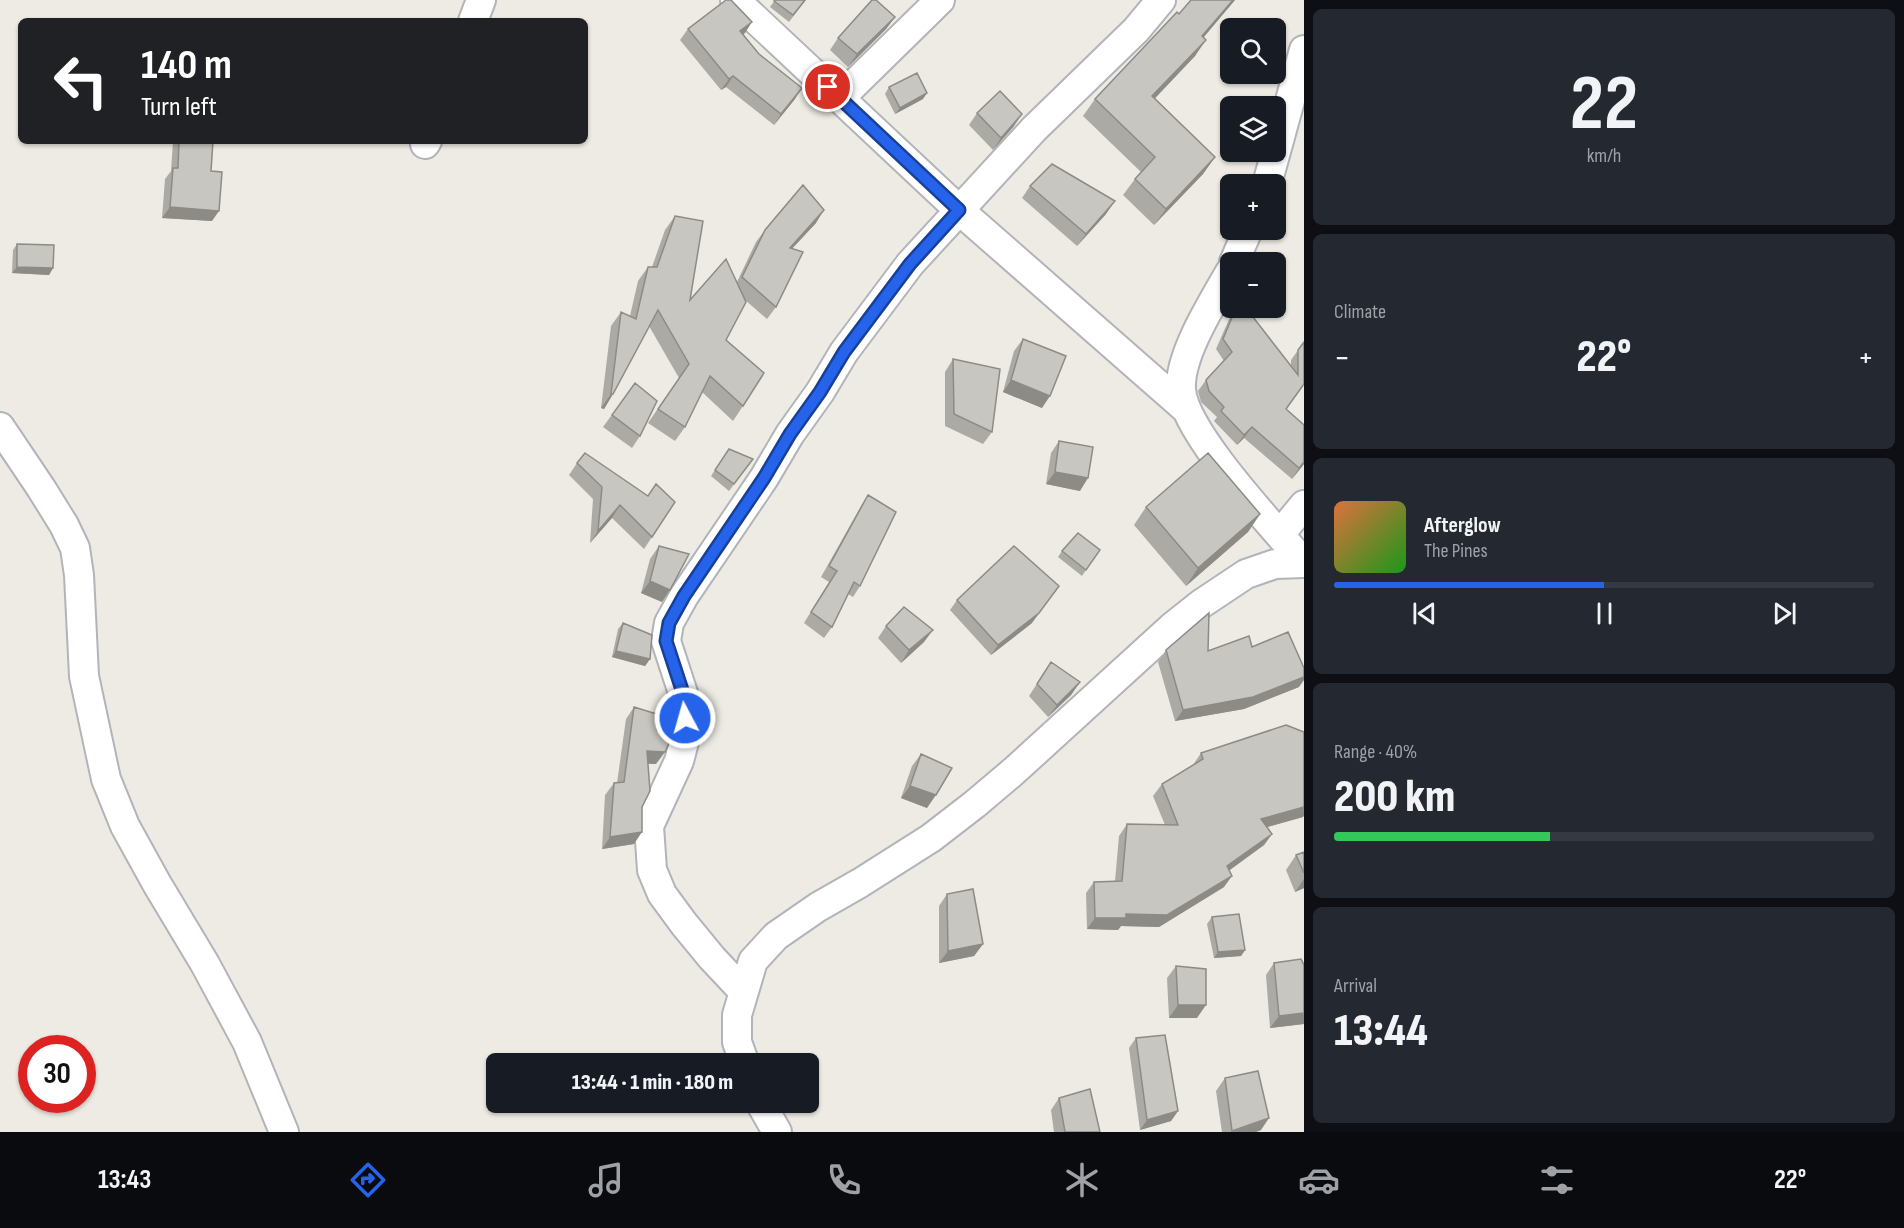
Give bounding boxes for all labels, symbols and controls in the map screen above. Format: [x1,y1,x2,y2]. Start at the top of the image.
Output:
map controls [1220,18,1286,318]
button: search [1220,18,1286,84]
text: 140 m [141,40,232,91]
icon: left [42,42,120,120]
text: 22 [1570,58,1638,151]
pin [802,61,853,112]
icon: arrive [811,70,844,103]
text: Turn left [141,91,217,123]
button: layers [1220,96,1286,162]
text: km/h [1587,144,1621,168]
button: + [1220,174,1286,240]
button: − [1220,252,1286,318]
text: Climate [1334,300,1386,324]
text: 22° [1576,330,1632,385]
text: − [1334,338,1350,378]
text: + [1858,338,1874,378]
text: Afterglow [1424,512,1501,539]
text: The Pines [1424,539,1488,563]
icon: previous [1408,597,1441,630]
icon: pause [1588,597,1621,630]
icon: next [1768,597,1801,630]
position arrow [653,686,717,750]
text: Range · 40% [1334,740,1417,764]
text: 200 km [1334,770,1455,825]
text: Arrival [1334,974,1377,998]
text: 13:44 [1334,1004,1428,1059]
speed limit sign: 30 [18,1035,96,1113]
text: 13:44 · 1 min · 180 m [572,1069,733,1096]
icon: directions [347,1159,389,1201]
icon: music [585,1159,627,1201]
icon: phone [823,1159,865,1201]
icon: climate [1061,1159,1103,1201]
icon: car [1298,1159,1340,1201]
icon: filters [1536,1159,1578,1201]
text: 13:43 [98,1164,151,1196]
text: 22° [1774,1164,1806,1196]

